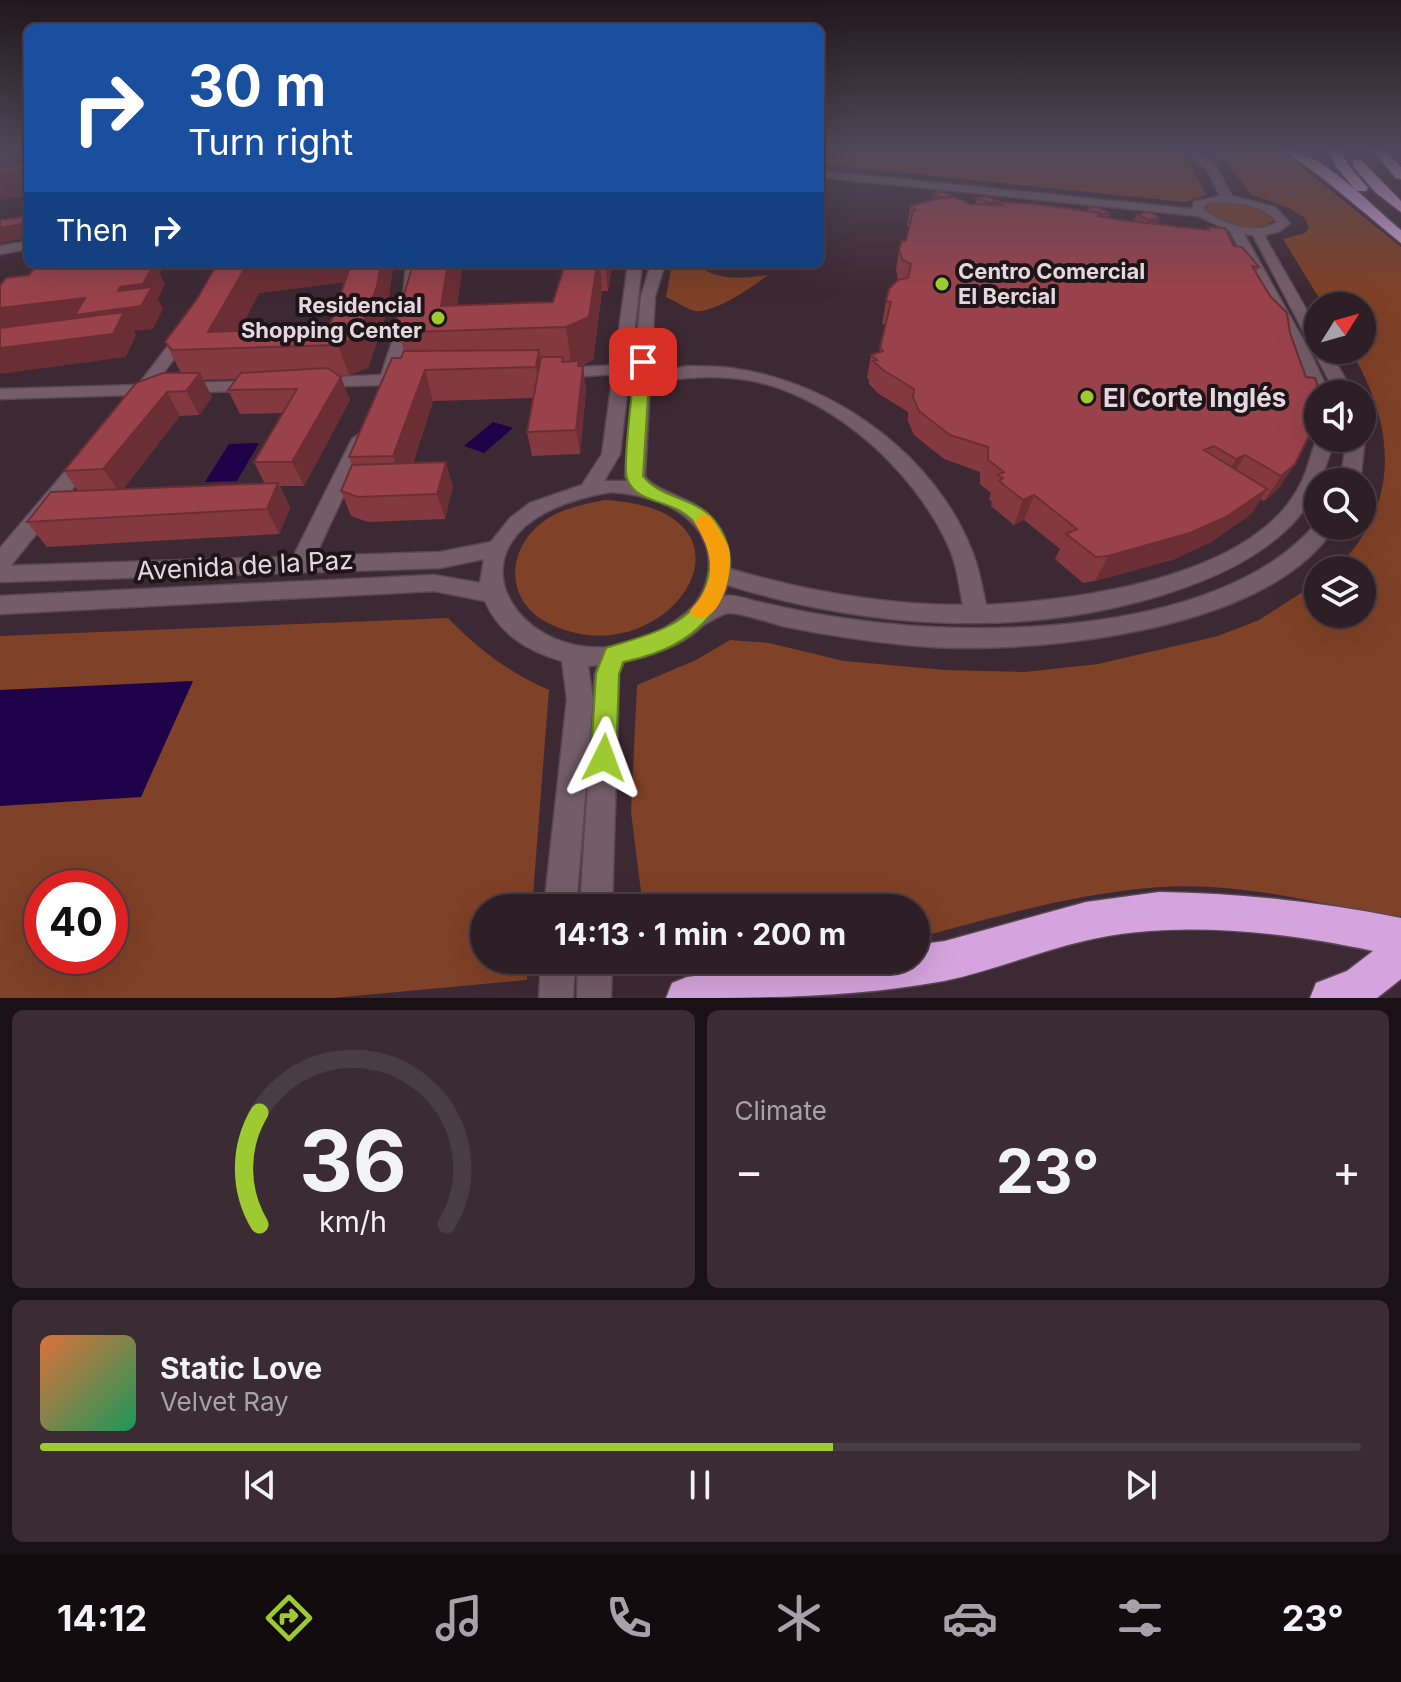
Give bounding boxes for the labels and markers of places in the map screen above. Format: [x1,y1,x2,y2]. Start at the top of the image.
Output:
place label: Centro Comercial El Bercial [958,258,1145,309]
marker: Centro Comercial El Bercial [933,275,951,293]
place label: Residencial Shopping Center [241,292,422,343]
marker: Residencial Shopping Center [429,309,447,327]
pin [609,328,677,396]
place label: El Corte Inglés [1103,382,1286,413]
marker: El Corte Inglés [1078,388,1096,406]

